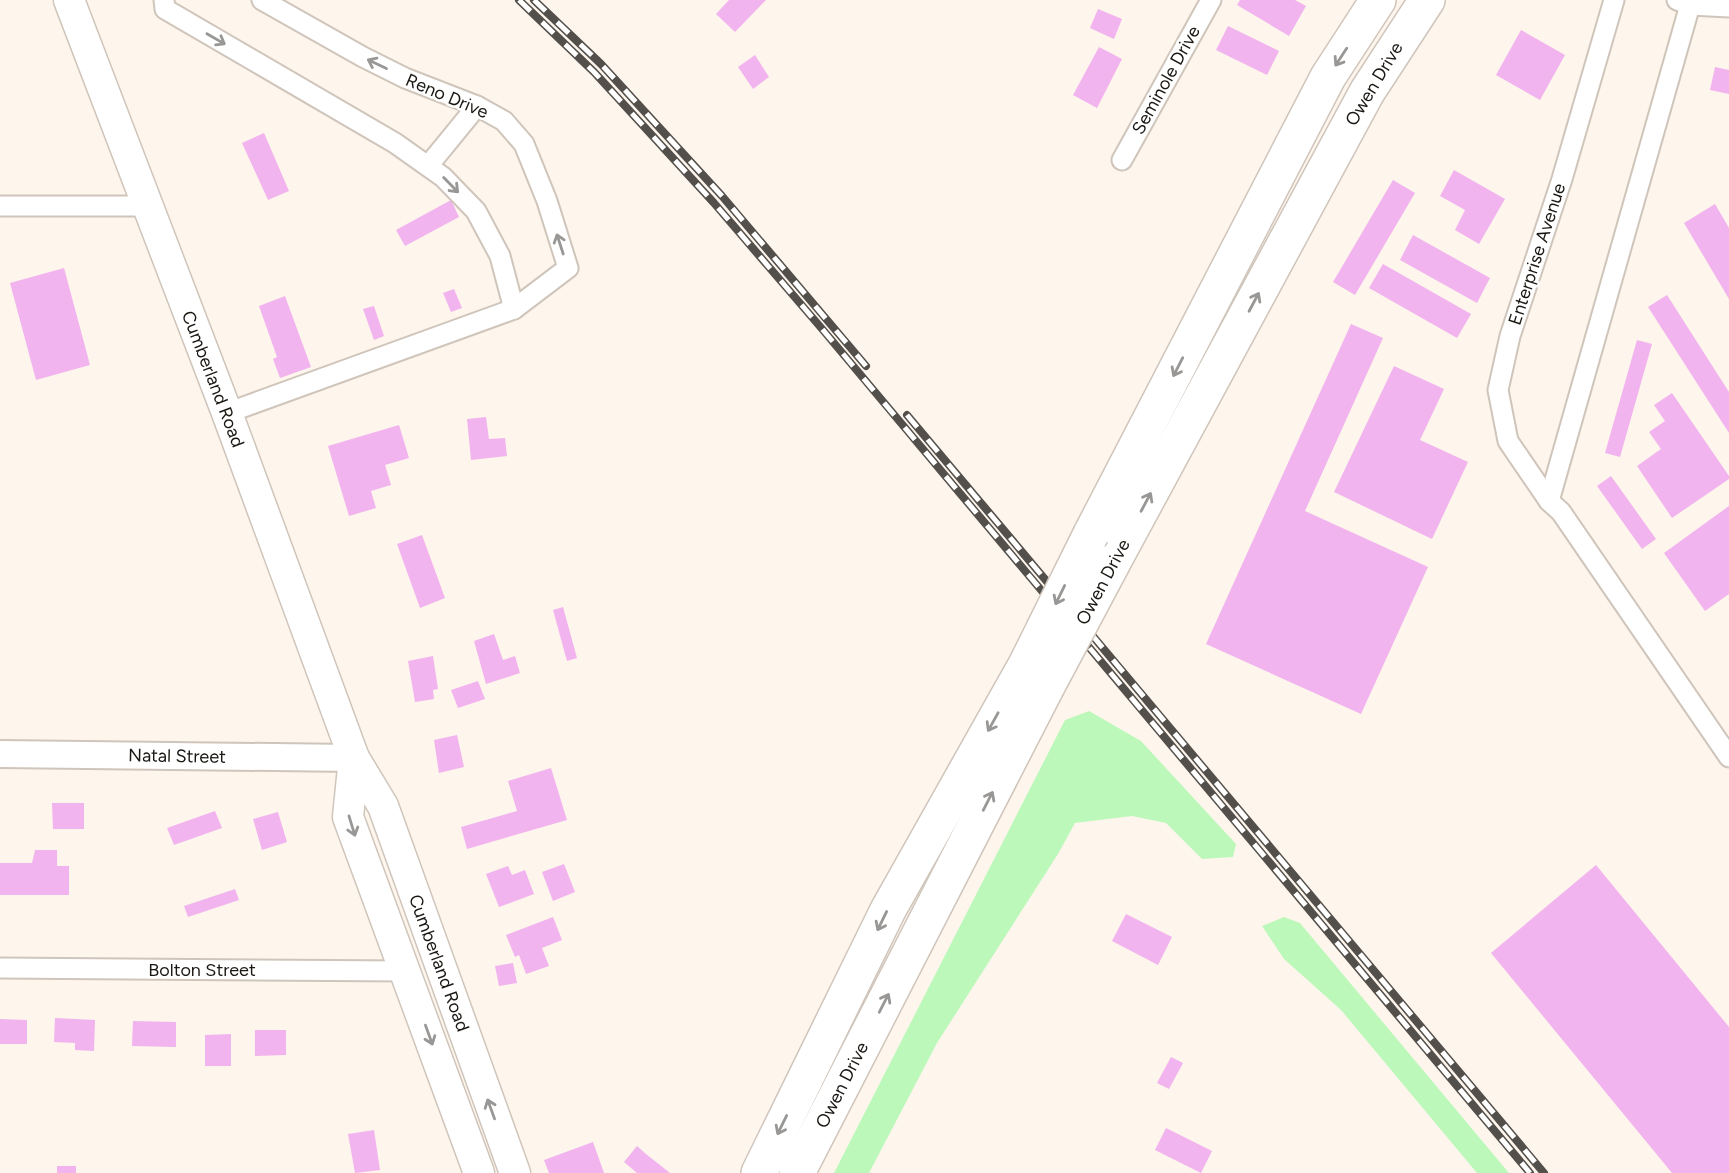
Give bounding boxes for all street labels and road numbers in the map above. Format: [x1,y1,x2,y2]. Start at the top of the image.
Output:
street label: Seminole Drive [1127,22,1205,138]
street label: Owen Drive [1340,38,1408,130]
street label: Reno Drive [402,69,492,123]
street label: Enterprise Avenue [1504,180,1570,328]
street label: Cumberland Road [177,308,249,450]
street label: Owen Drive [1071,535,1135,629]
street label: Natal Street [128,744,226,768]
street label: Cumberland Road [404,891,474,1035]
street label: Bolton Street [148,959,256,981]
street label: Owen Drive [811,1038,873,1132]

